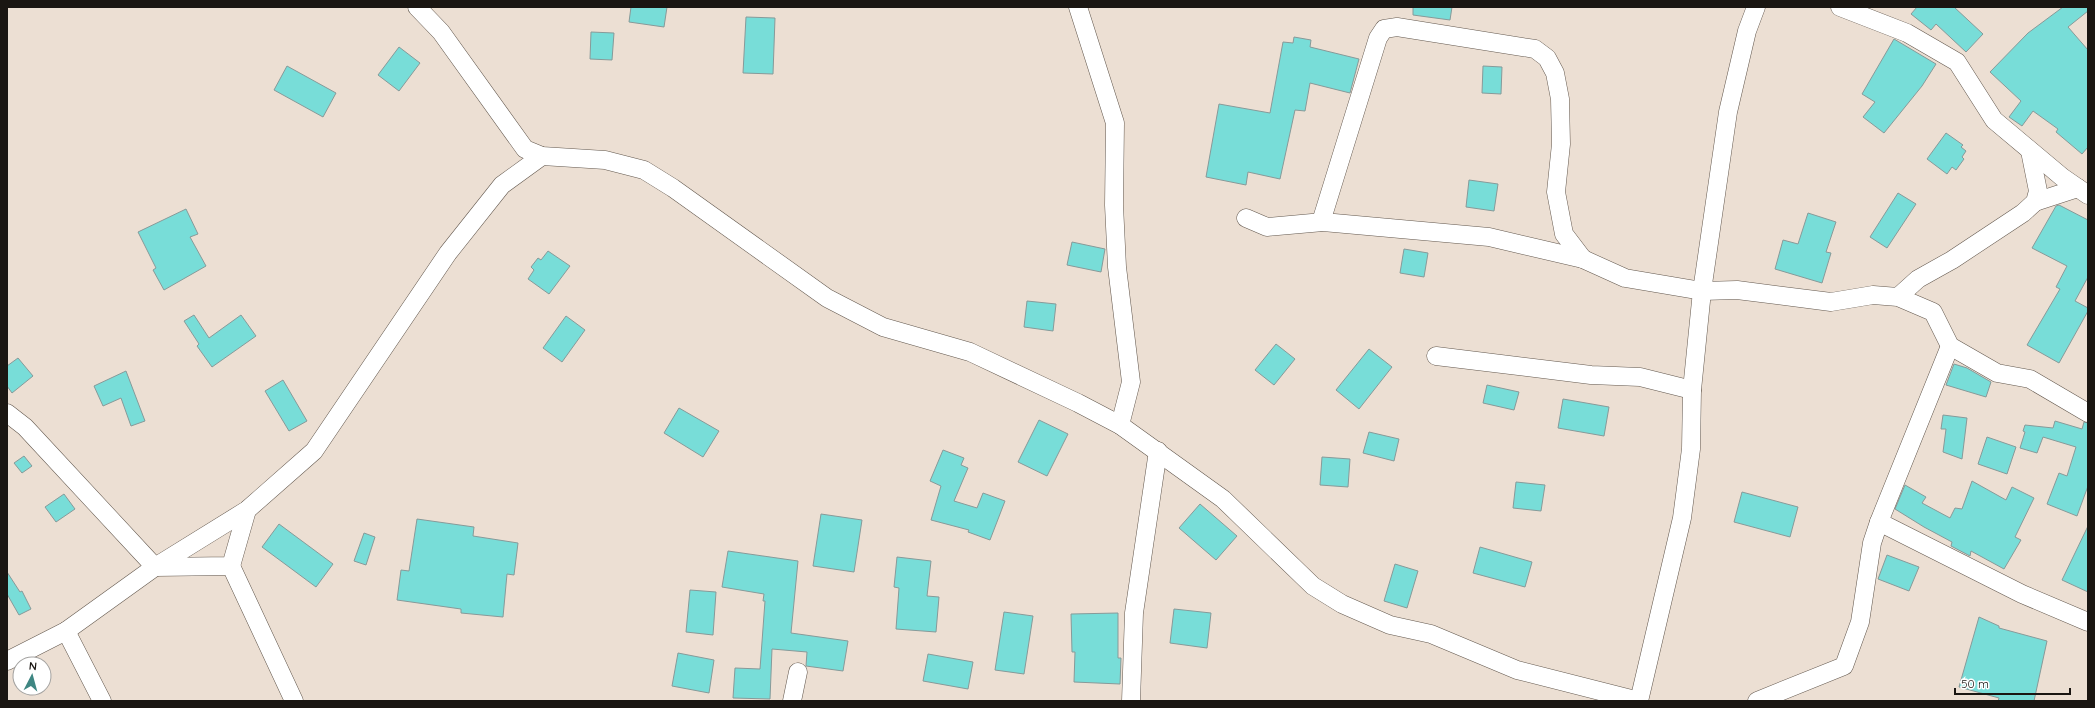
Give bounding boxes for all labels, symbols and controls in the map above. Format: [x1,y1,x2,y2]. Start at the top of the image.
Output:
north arrow [12,656,52,696]
text: N [28,659,38,673]
scale bar [1955,670,2070,696]
text: 50 m [1961,676,1989,691]

